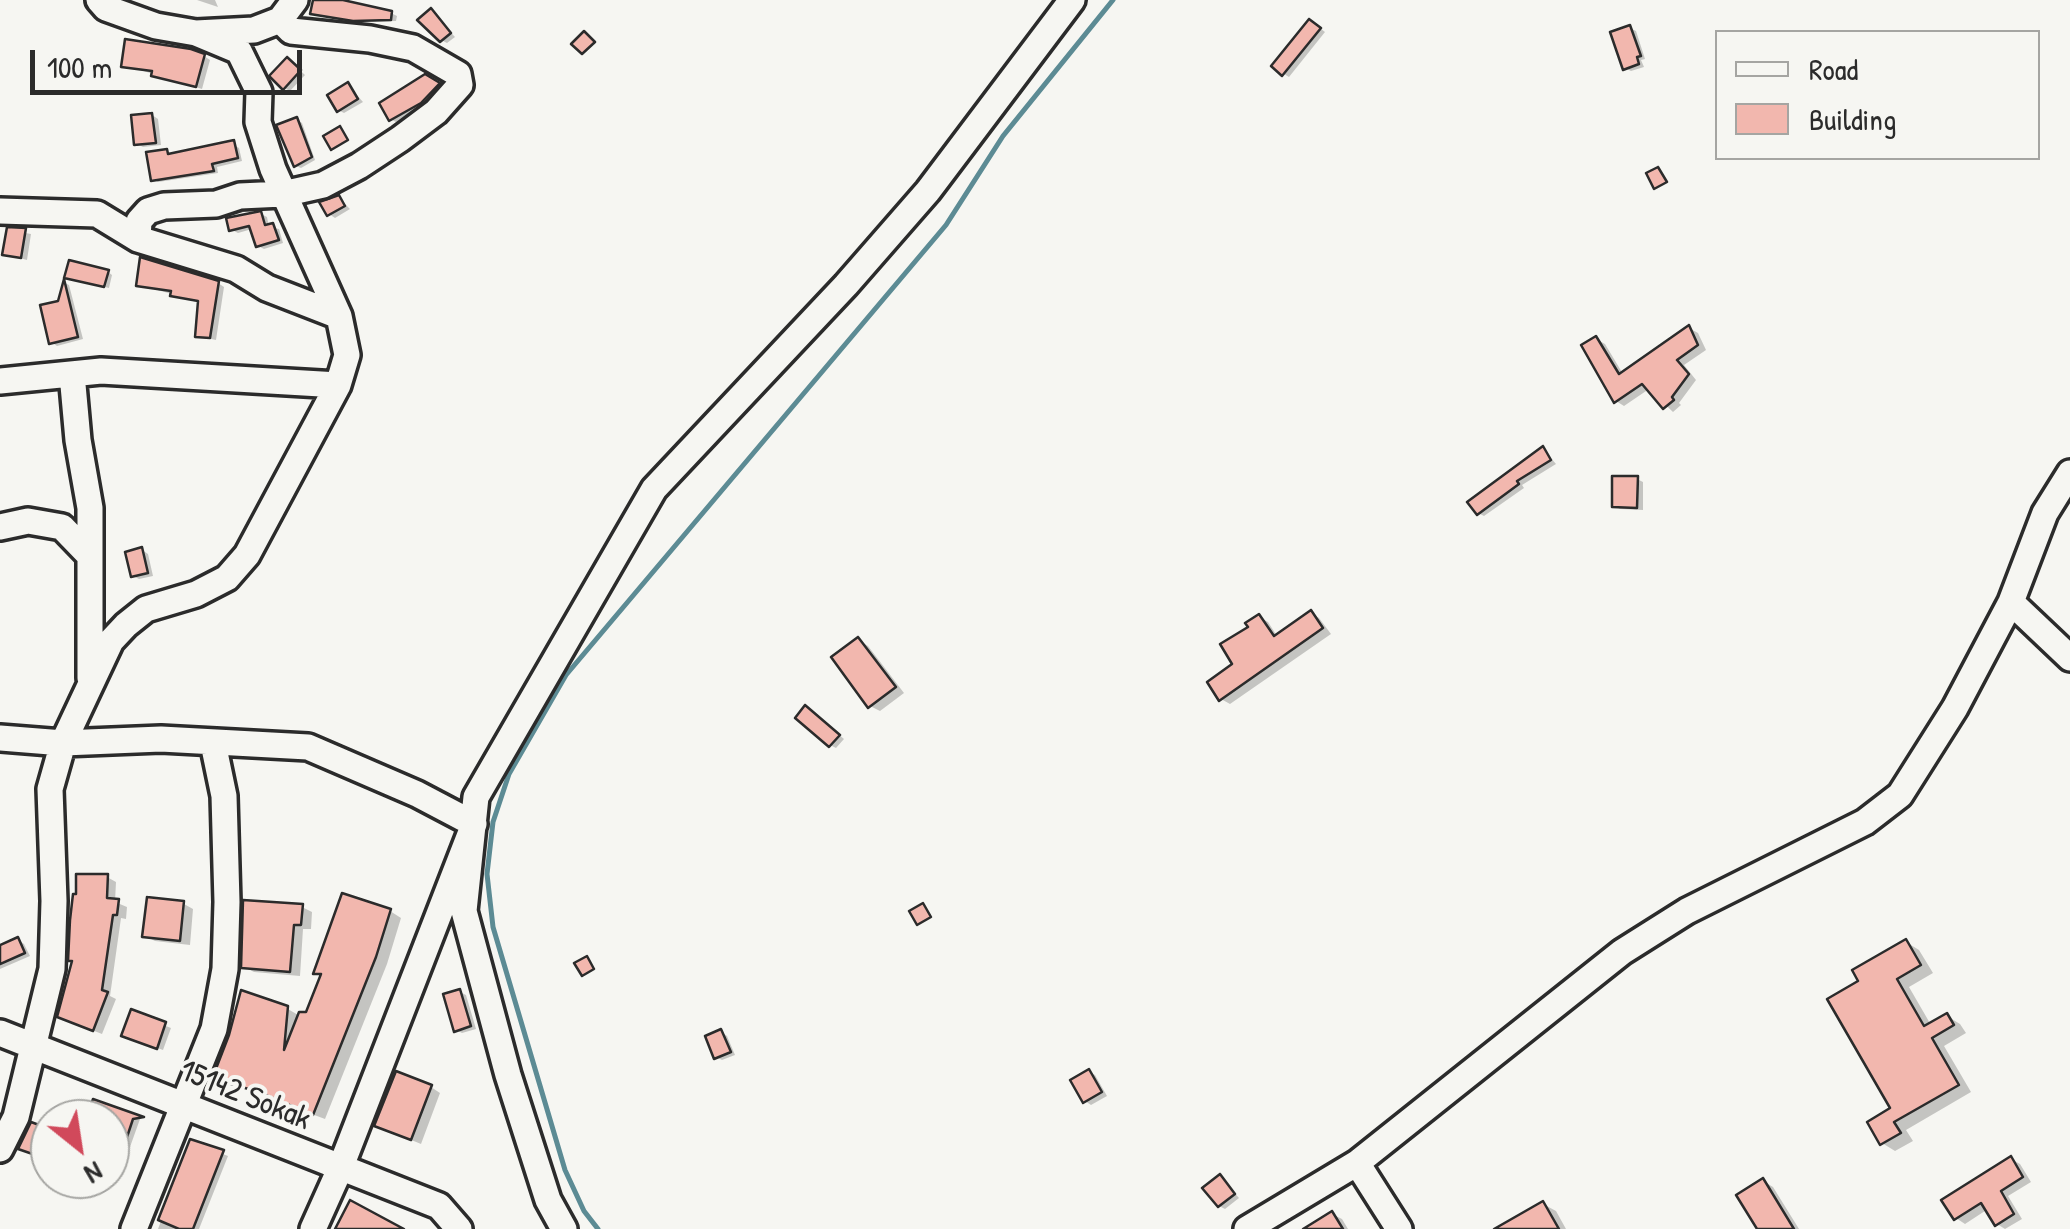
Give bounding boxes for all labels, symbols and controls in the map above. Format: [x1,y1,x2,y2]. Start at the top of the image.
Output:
scale bar [35,30,308,92]
legend [1715,30,2040,160]
text: 100 m [47,47,112,87]
text: Road [1809,49,1858,89]
text: Building [1809,99,1896,139]
street label: 15142 Sokak [174,1052,316,1140]
north arrow [30,1099,130,1199]
text: N [78,1153,110,1193]

